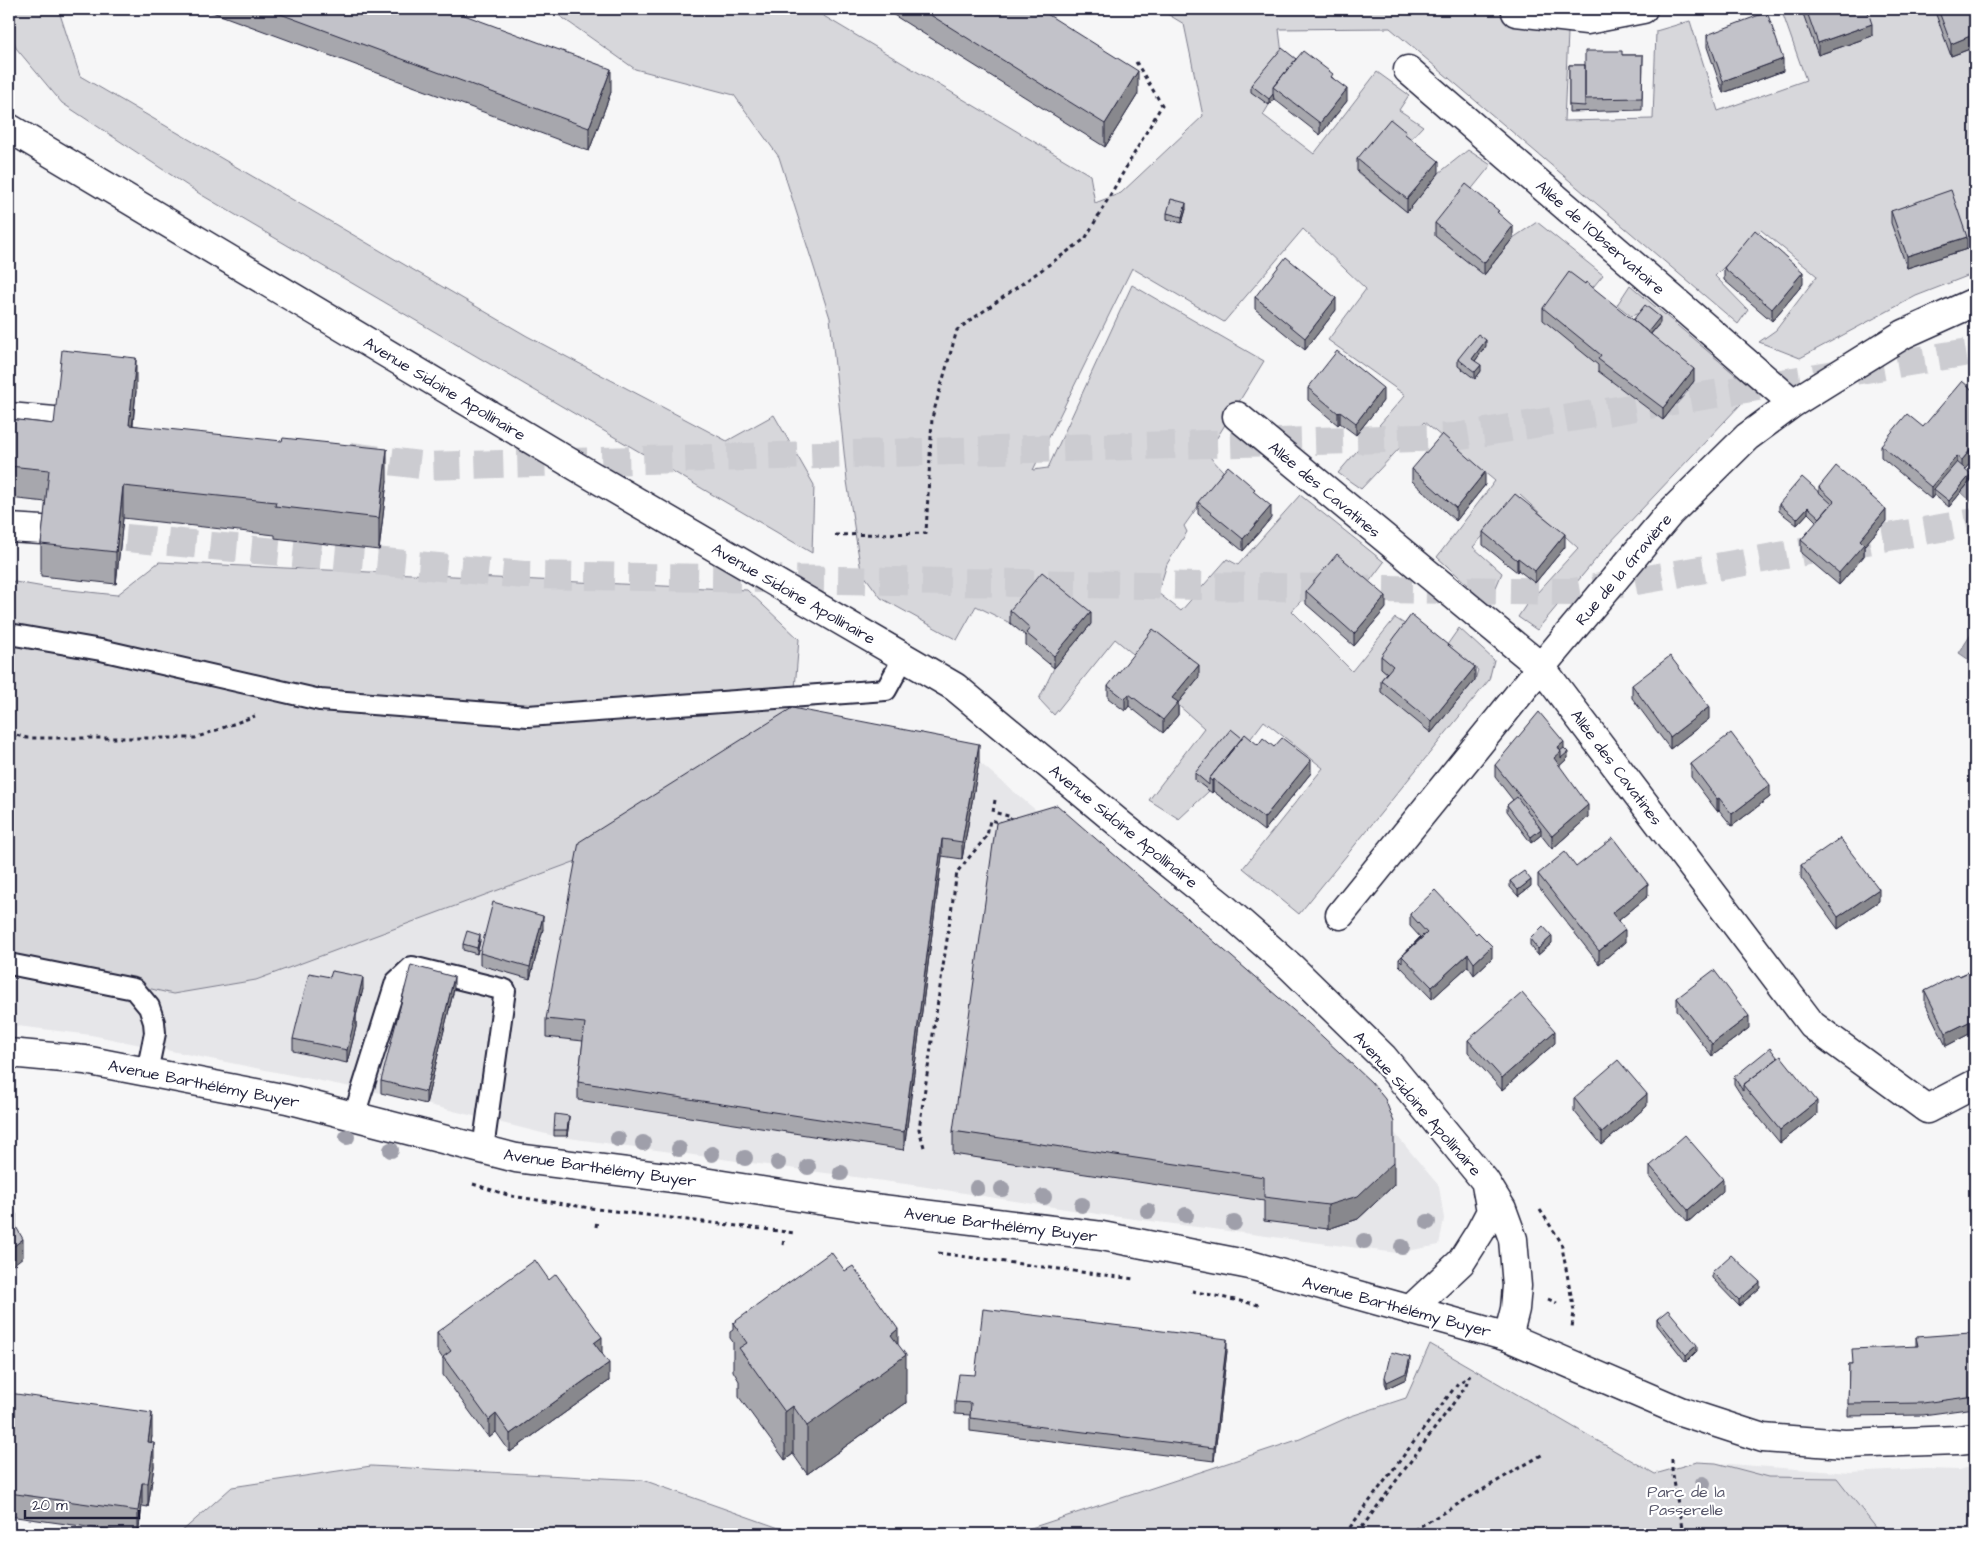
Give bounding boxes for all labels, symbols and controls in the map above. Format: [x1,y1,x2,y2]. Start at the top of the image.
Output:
street label: Allée de l'Observatoire [1531,176,1670,300]
street label: Avenue Sidoine Apollinaire [359,332,530,446]
street label: Allée des Cavatines [1264,436,1385,543]
street label: Rue de la Gravière [1570,509,1677,630]
street label: Avenue Sidoine Apollinaire [708,538,880,650]
street label: Allée des Cavatines [1565,705,1667,830]
street label: Avenue Sidoine Apollinaire [1044,760,1203,894]
street label: Avenue Sidoine Apollinaire [1348,1026,1487,1181]
street label: Avenue Barthélémy Buyer [106,1055,301,1114]
street label: Avenue Barthélémy Buyer [502,1144,698,1193]
street label: Avenue Barthélémy Buyer [903,1202,1099,1249]
street label: Avenue Barthélémy Buyer [1300,1271,1494,1344]
park label: Parc de la Passerelle [1647,1481,1725,1521]
scale bar [25,1488,139,1520]
text: 20 m [32,1495,68,1516]

